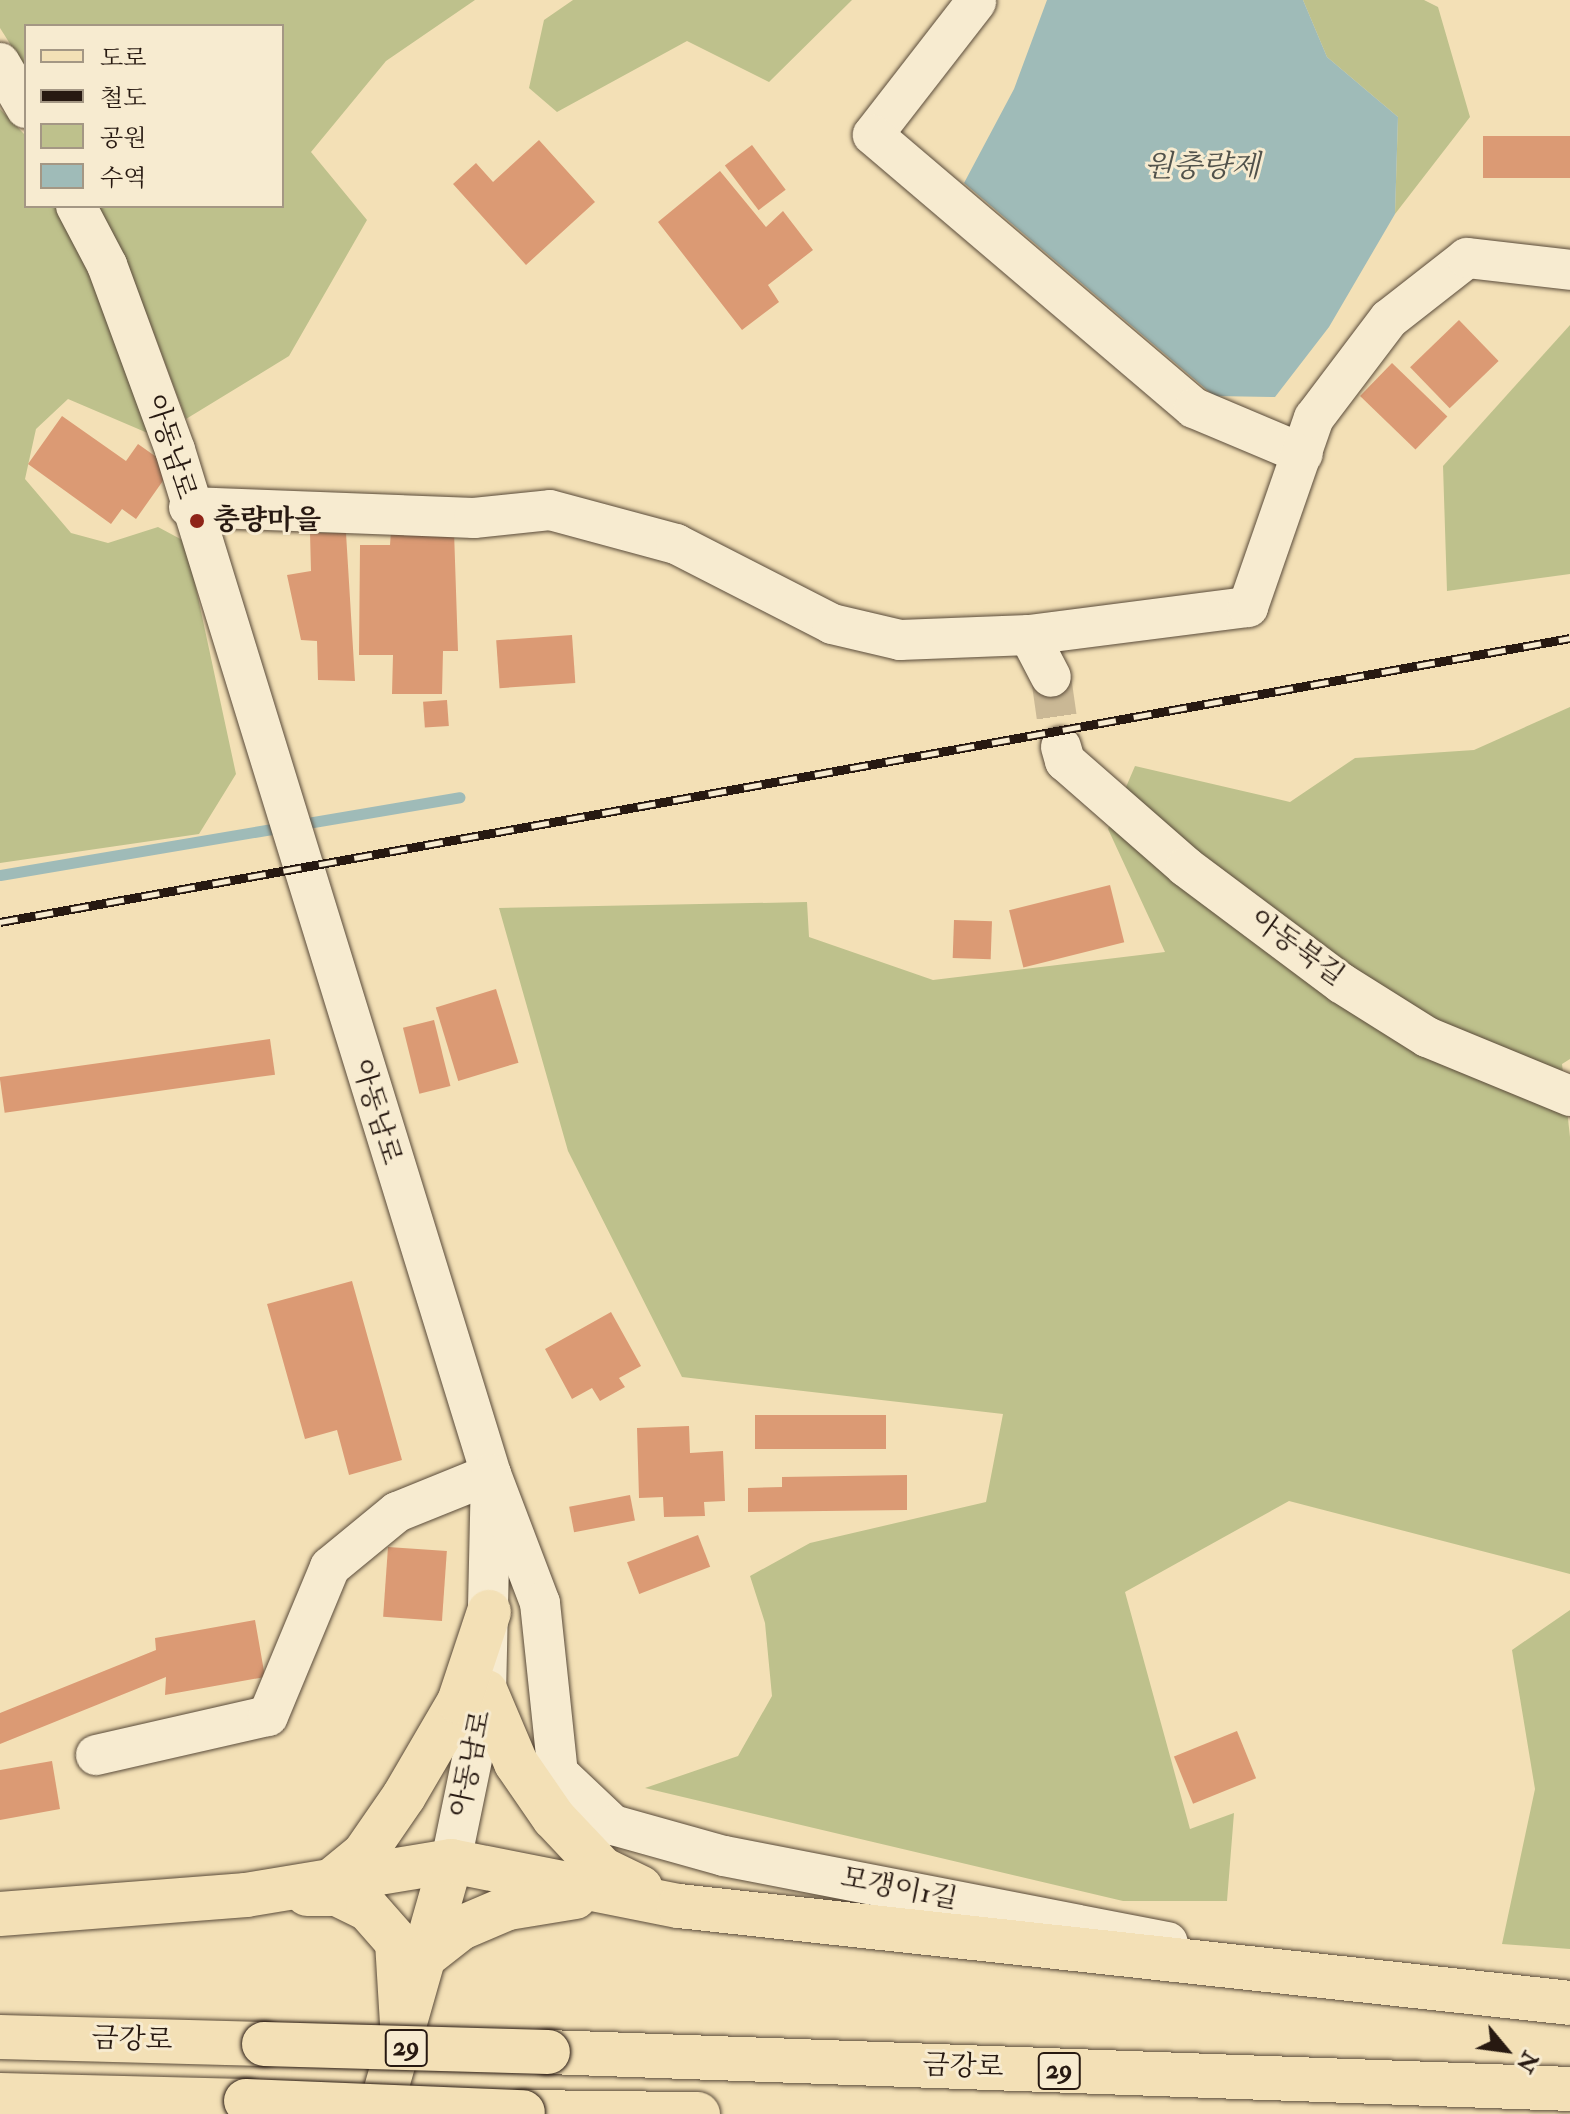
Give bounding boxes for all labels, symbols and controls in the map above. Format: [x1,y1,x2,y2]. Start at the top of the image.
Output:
legend [24,24,284,208]
text: 도로 [100,43,146,74]
text: 철도 [100,83,146,114]
text: 공원 [100,123,146,154]
water label: 원충량제 [1144,149,1260,185]
text: 수역 [100,163,146,194]
street label: 아동남로 [137,390,203,504]
place label: 충량마을 [213,504,321,538]
marker: 충량마을 [188,512,206,530]
street label: 아동북길 [1243,903,1351,993]
street label: 아동남로 [344,1055,408,1169]
street label: 아동남로 [443,1708,499,1820]
street label: 모갱이1길 [838,1861,960,1917]
north arrow [1466,2010,1546,2090]
street label: 금강로 [91,2022,173,2058]
road number: 29 [384,2026,428,2070]
text: N [1510,2046,1544,2077]
street label: 금강로 [922,2049,1004,2085]
road number: 29 [1037,2049,1081,2093]

